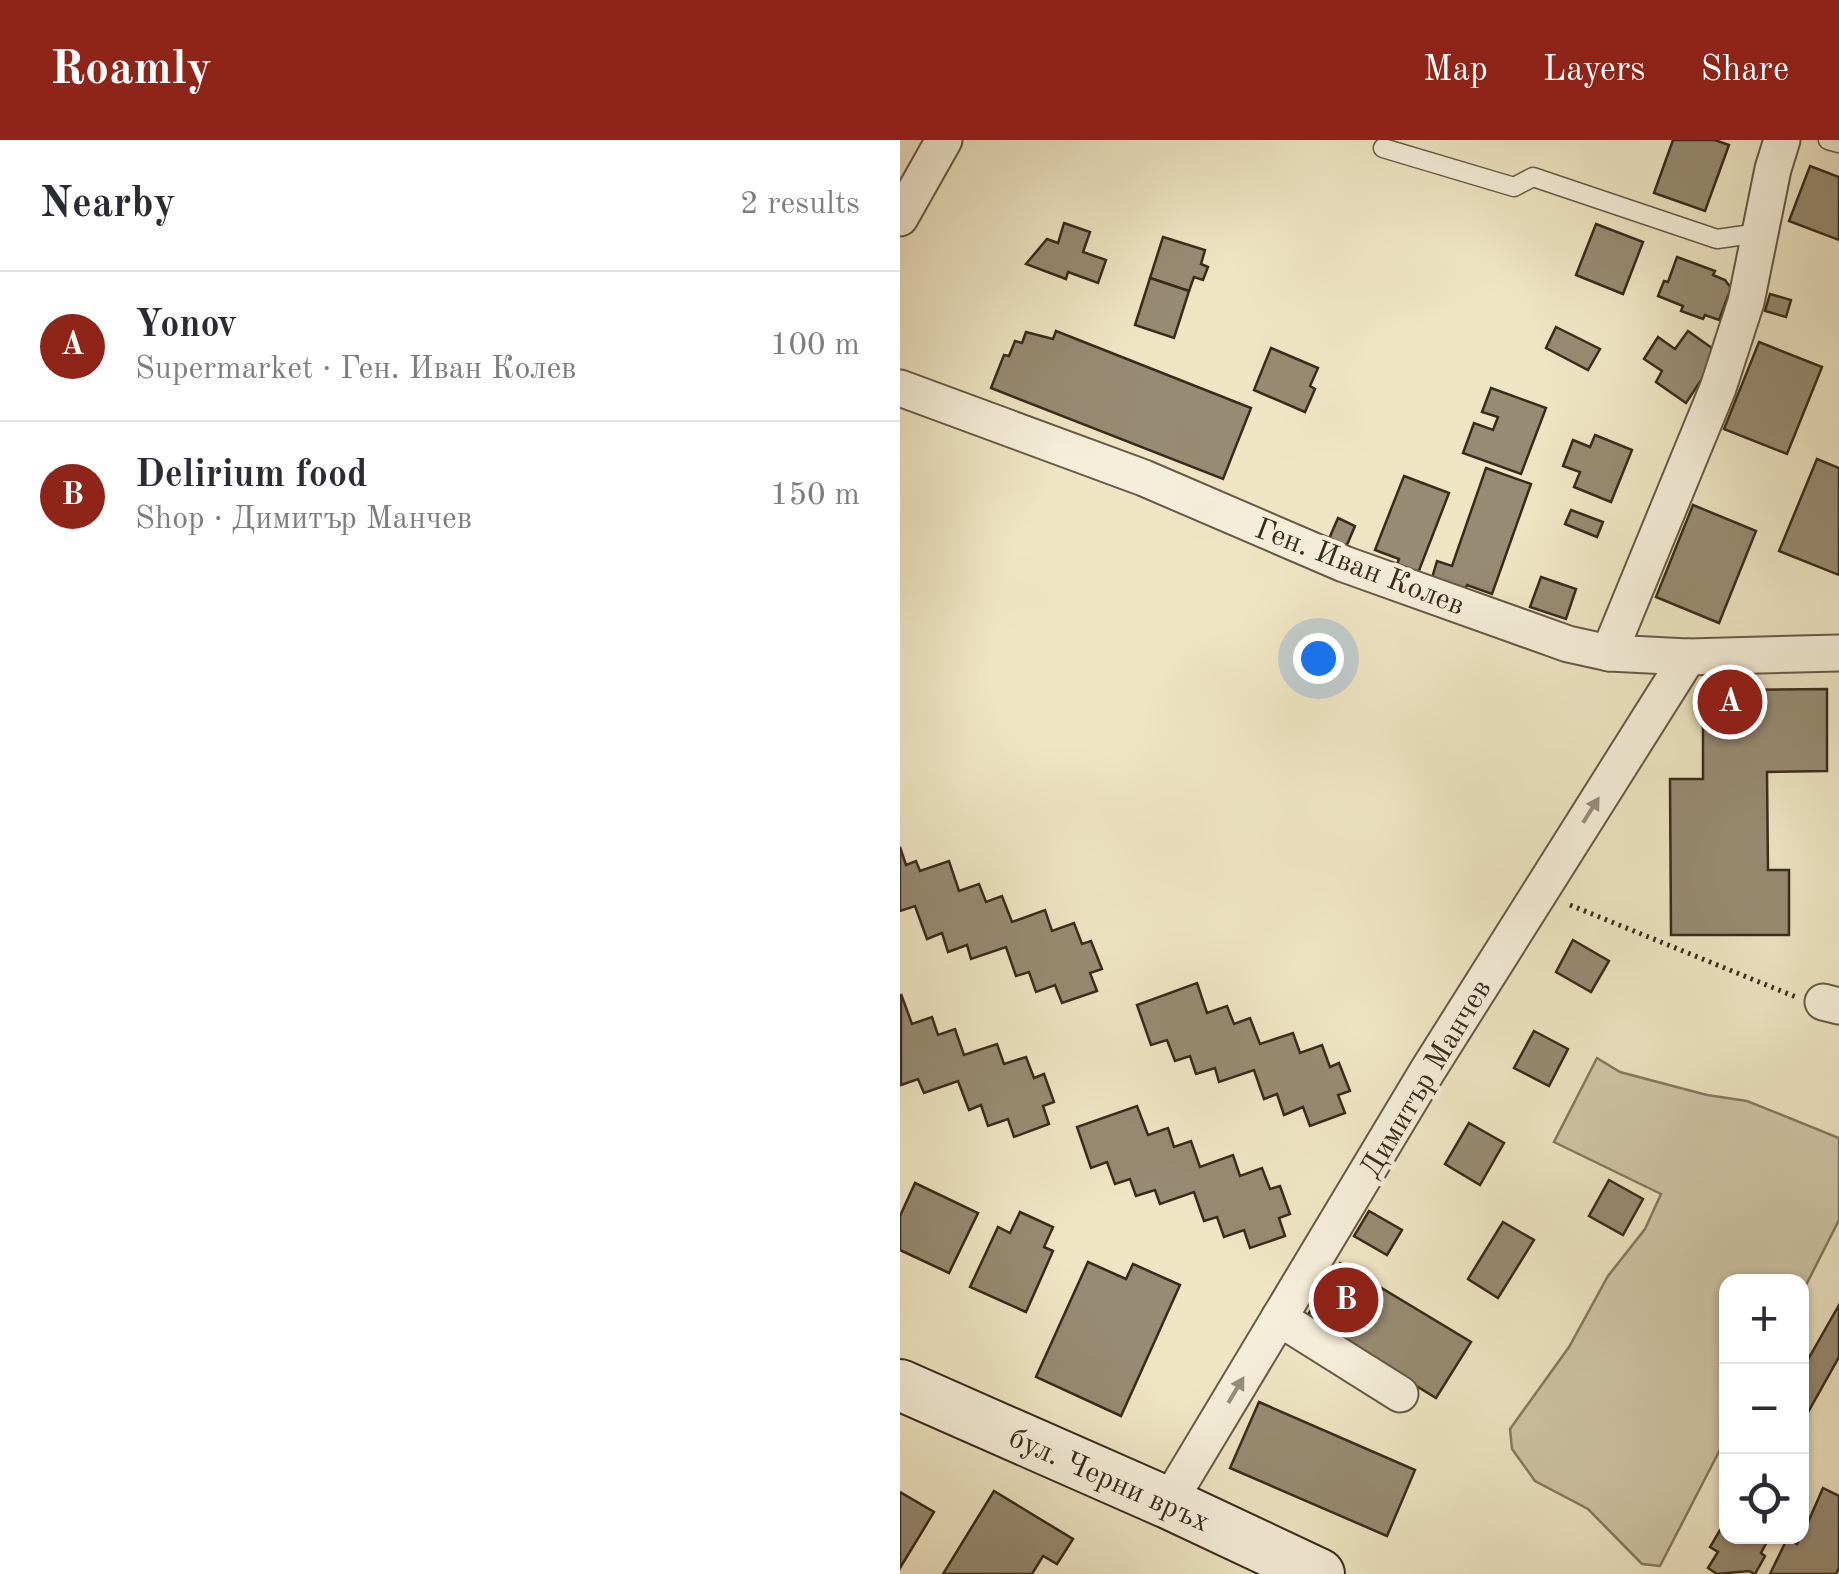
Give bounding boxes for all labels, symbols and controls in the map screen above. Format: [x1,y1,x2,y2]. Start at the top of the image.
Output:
text: Roamly [50,46,212,94]
text: Map [1423,53,1488,88]
text: Layers [1543,53,1646,88]
text: Share [1701,53,1789,88]
text: Nearby [40,184,176,226]
text: 2 results [740,189,860,221]
text: Yonov [135,307,237,345]
text: A [60,330,85,362]
text: 100 m [770,330,860,362]
text: Supermarket · Ген. Иван Колев [135,354,576,386]
text: Delirium food [135,457,368,495]
text: B [61,480,84,512]
text: 150 m [770,480,860,512]
text: Shop · Димитър Манчев [135,504,472,536]
street label: Ген. Иван Колев [1250,514,1468,622]
your location [1293,633,1344,684]
pin: A [1698,664,1762,740]
one-way arrow [1582,796,1599,824]
street label: Димитър Манчев [1356,975,1498,1183]
pin: B [1314,1262,1378,1338]
map controls [1719,1274,1809,1544]
button: + [1719,1274,1809,1364]
button: − [1719,1364,1809,1454]
one-way arrow [1227,1376,1244,1404]
street label: бул. Черни връх [1004,1423,1214,1539]
button: locate [1719,1454,1809,1544]

